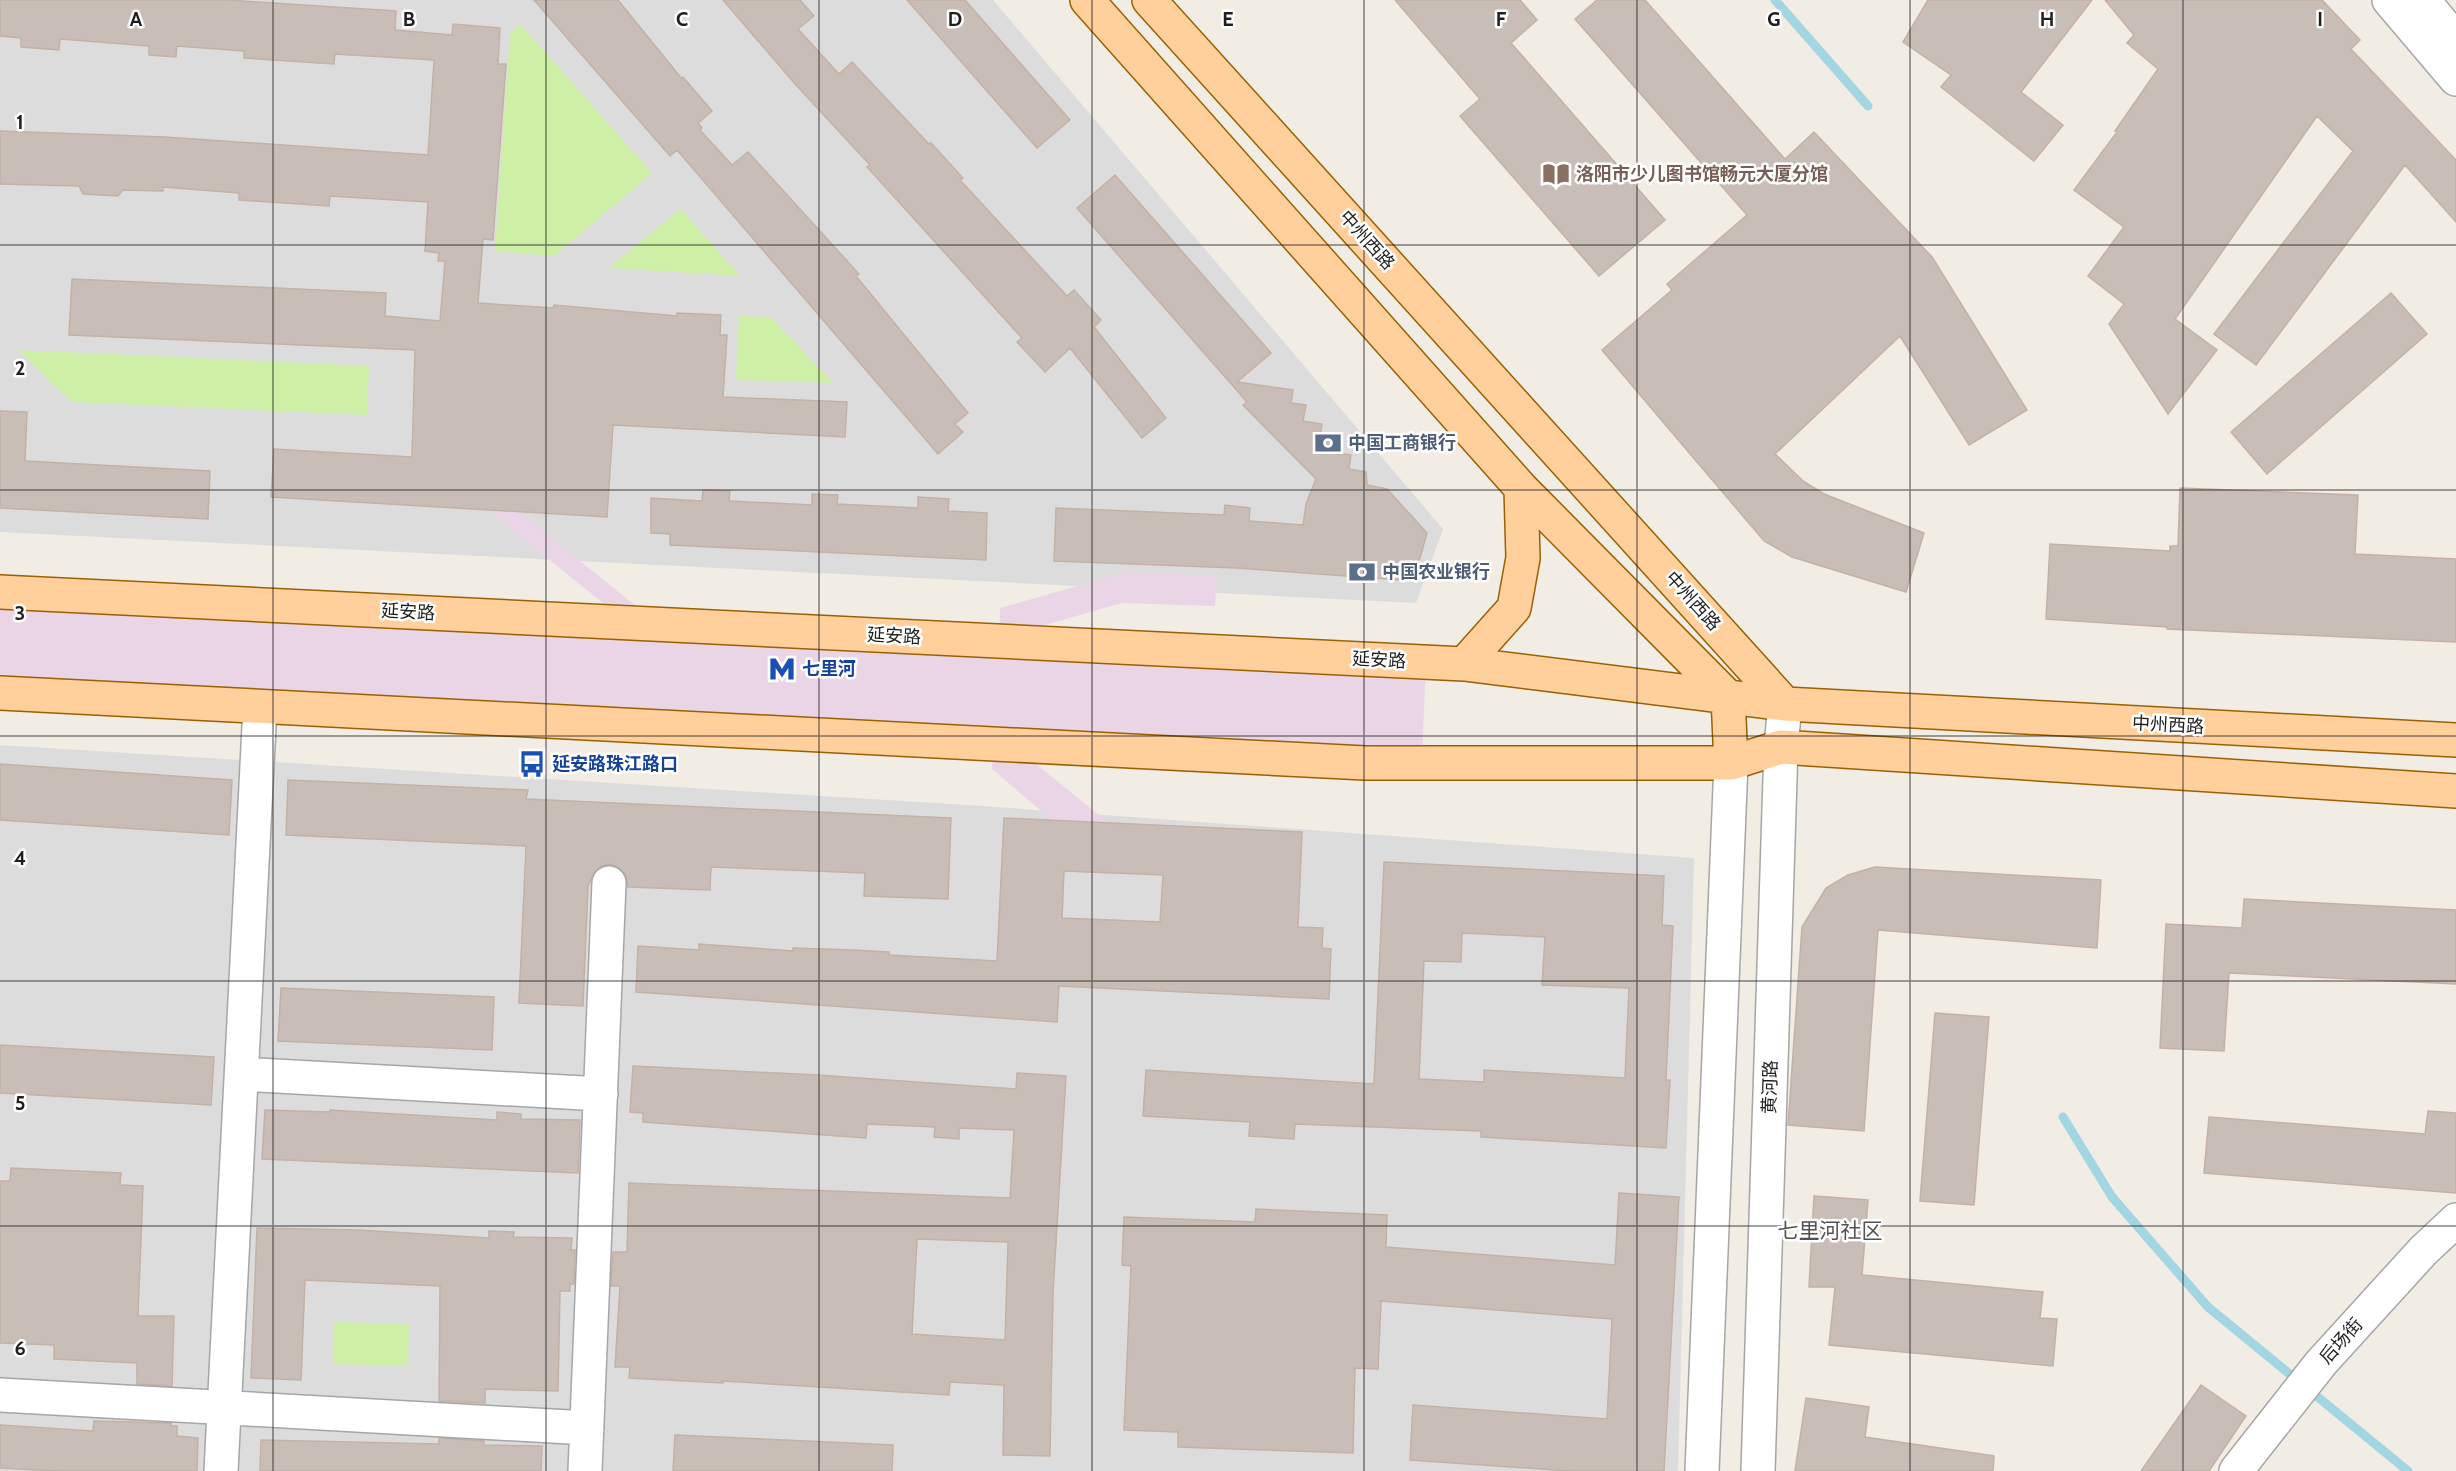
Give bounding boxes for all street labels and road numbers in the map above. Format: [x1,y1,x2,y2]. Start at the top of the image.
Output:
street label: 中州西路 [1335,206,1399,274]
street label: 中州西路 [1661,567,1725,635]
street label: 延安路 [380,600,436,624]
street label: 延安路 [866,624,922,648]
street label: 延安路 [1351,648,1407,672]
street label: 中州西路 [2131,712,2205,738]
street label: 黄河路 [1758,1060,1782,1114]
street label: 后场街 [2315,1314,2367,1368]

